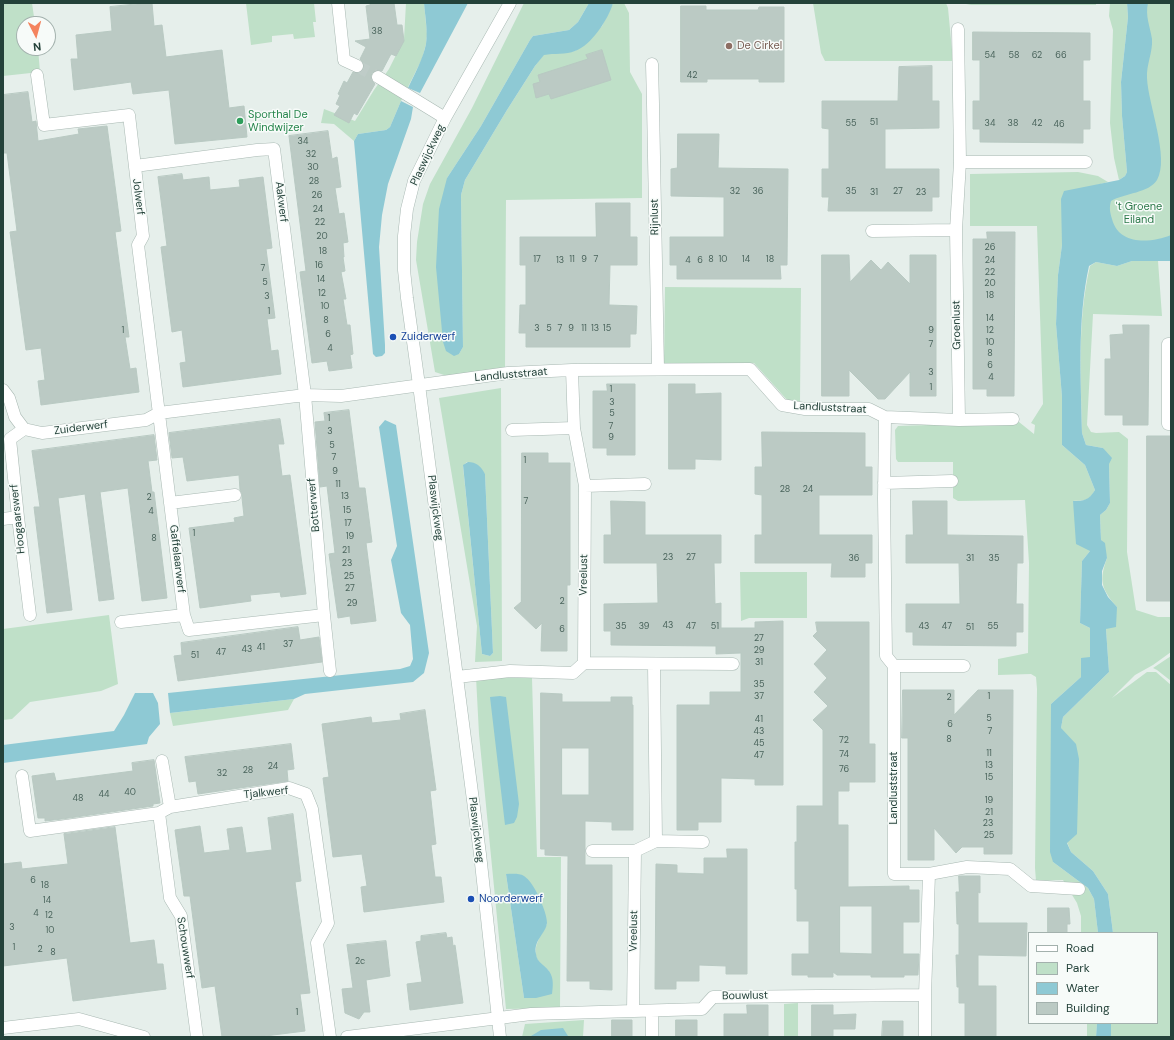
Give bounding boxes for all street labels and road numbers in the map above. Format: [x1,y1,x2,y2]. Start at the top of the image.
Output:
street label: Plaswijckweg [408,122,448,188]
street label: Jolwerf [129,178,147,216]
street label: Aakwerf [272,181,290,223]
street label: Rijnlust [648,199,662,235]
street label: Groenlust [950,300,964,350]
street label: Landluststraat [474,365,548,385]
street label: Landluststraat [793,399,867,417]
street label: Zuiderwerf [53,418,109,438]
street label: Plaswijckweg [424,474,446,542]
street label: Botterwerf [305,478,323,532]
street label: Hoogaarswerf [8,483,28,555]
street label: Gaffelaarwerf [166,524,188,594]
street label: Vreelust [577,554,591,596]
street label: Landluststraat [887,751,901,825]
street label: Tjalkwerf [243,784,289,802]
street label: Plaswijckweg [465,796,487,864]
street label: Vreelust [627,910,641,952]
street label: Schouwwerf [174,916,196,980]
street label: Bouwlust [722,989,768,1003]

